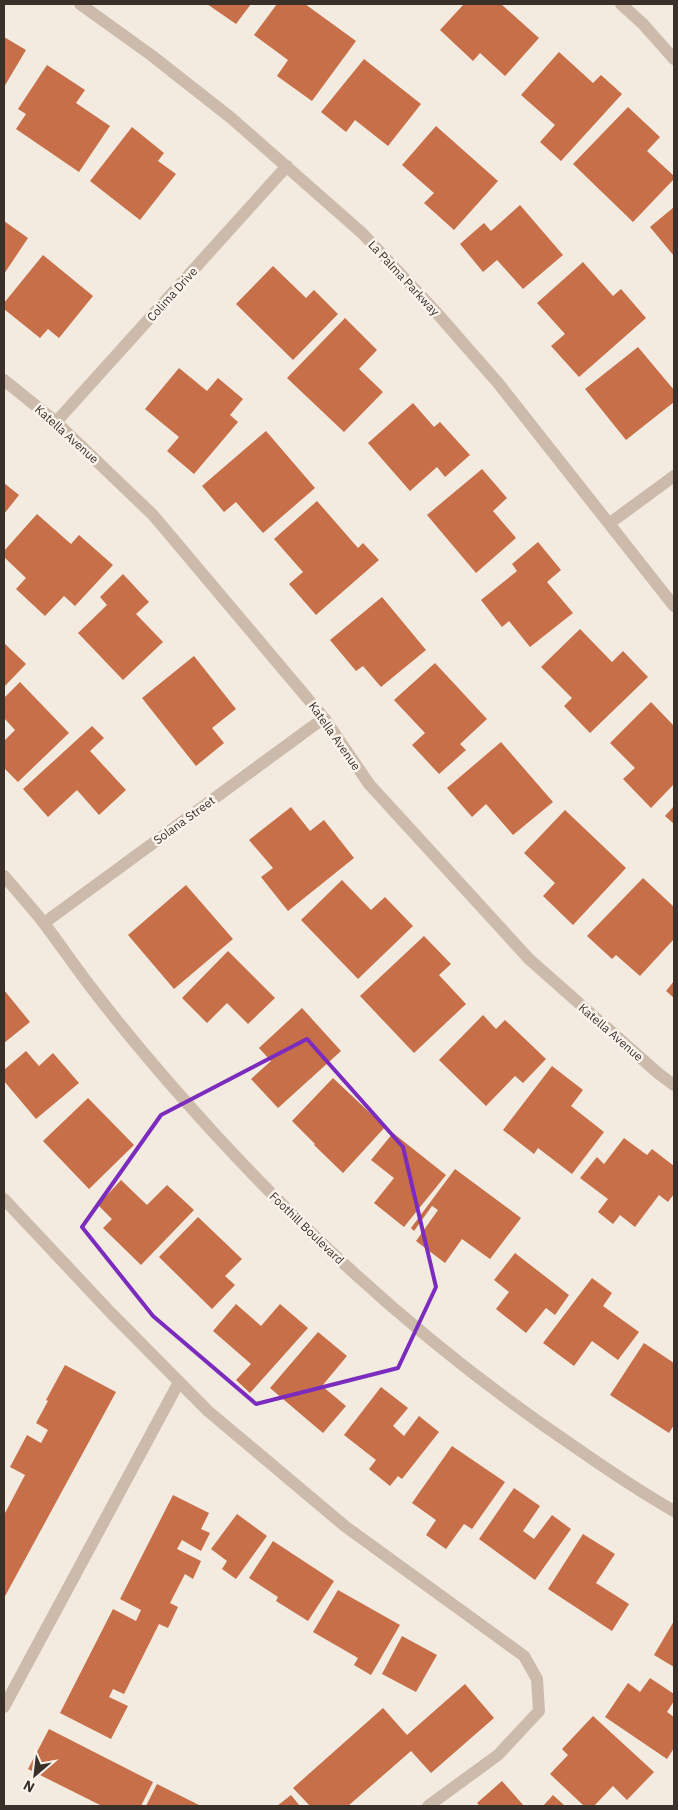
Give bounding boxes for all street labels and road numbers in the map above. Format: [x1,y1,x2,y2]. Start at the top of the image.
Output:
street label: La Palma Parkway [365,237,443,319]
street label: Colima Drive [144,263,201,324]
street label: Katella Avenue [32,402,102,467]
street label: Katella Avenue [306,699,364,774]
street label: Solana Street [150,793,218,847]
street label: Katella Avenue [576,1000,647,1064]
street label: Foothill Boulevard [267,1189,347,1267]

